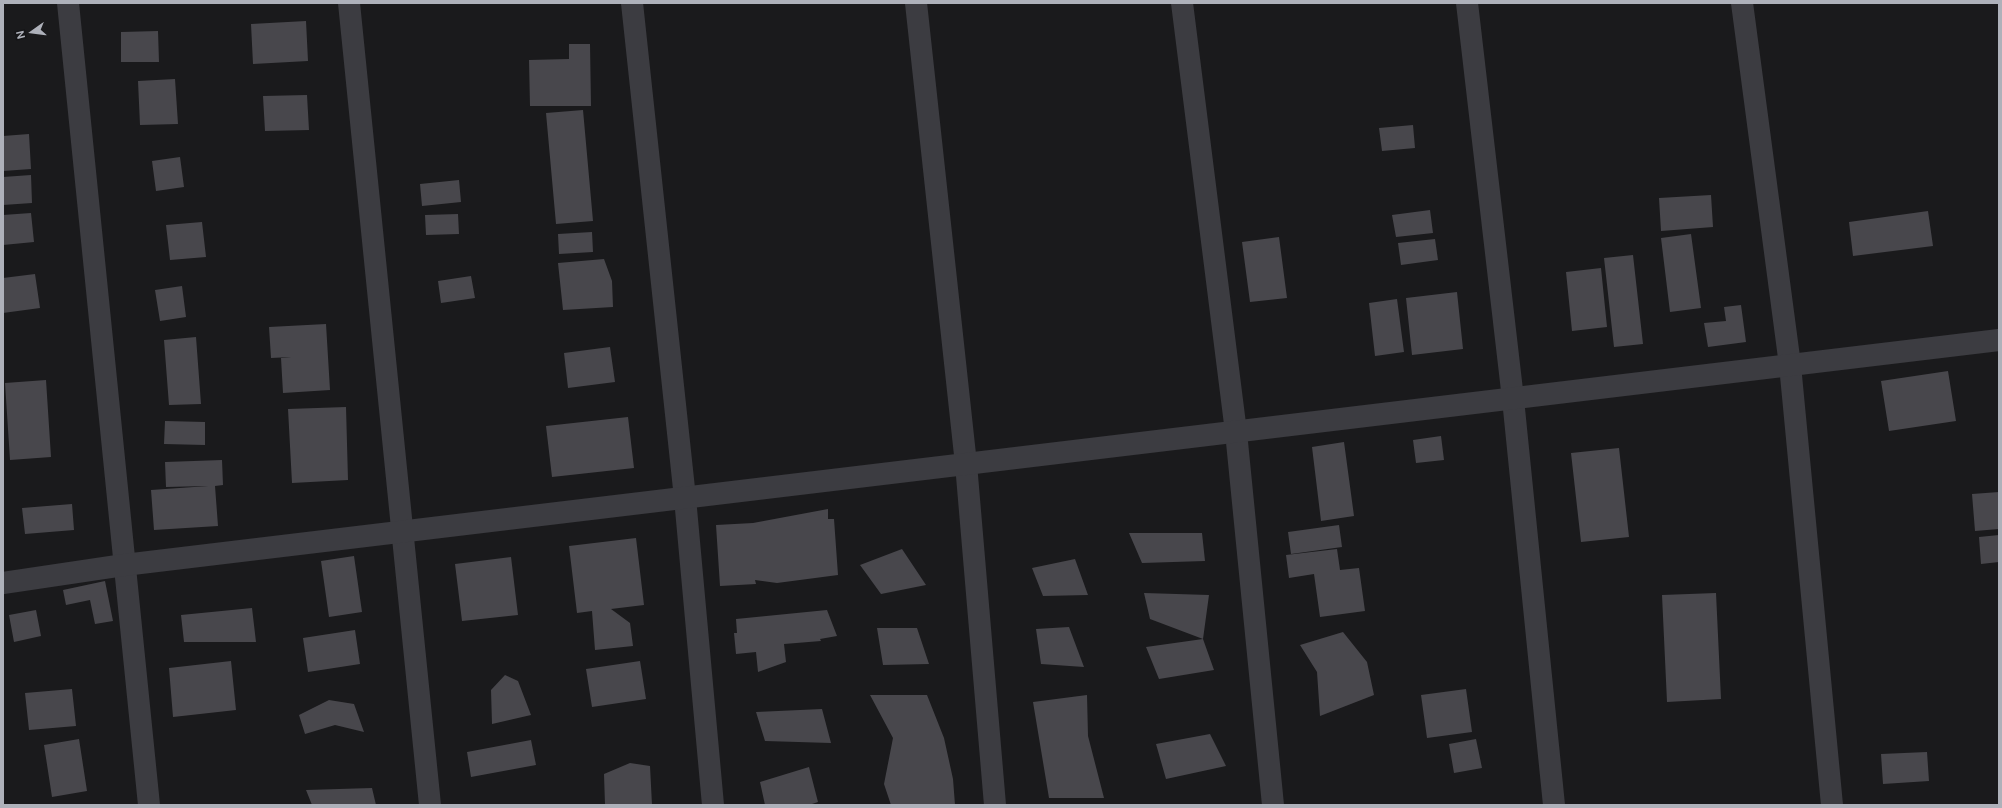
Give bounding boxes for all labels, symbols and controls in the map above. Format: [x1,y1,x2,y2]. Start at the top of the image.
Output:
north arrow [12,12,52,52]
text: N [13,29,28,40]

